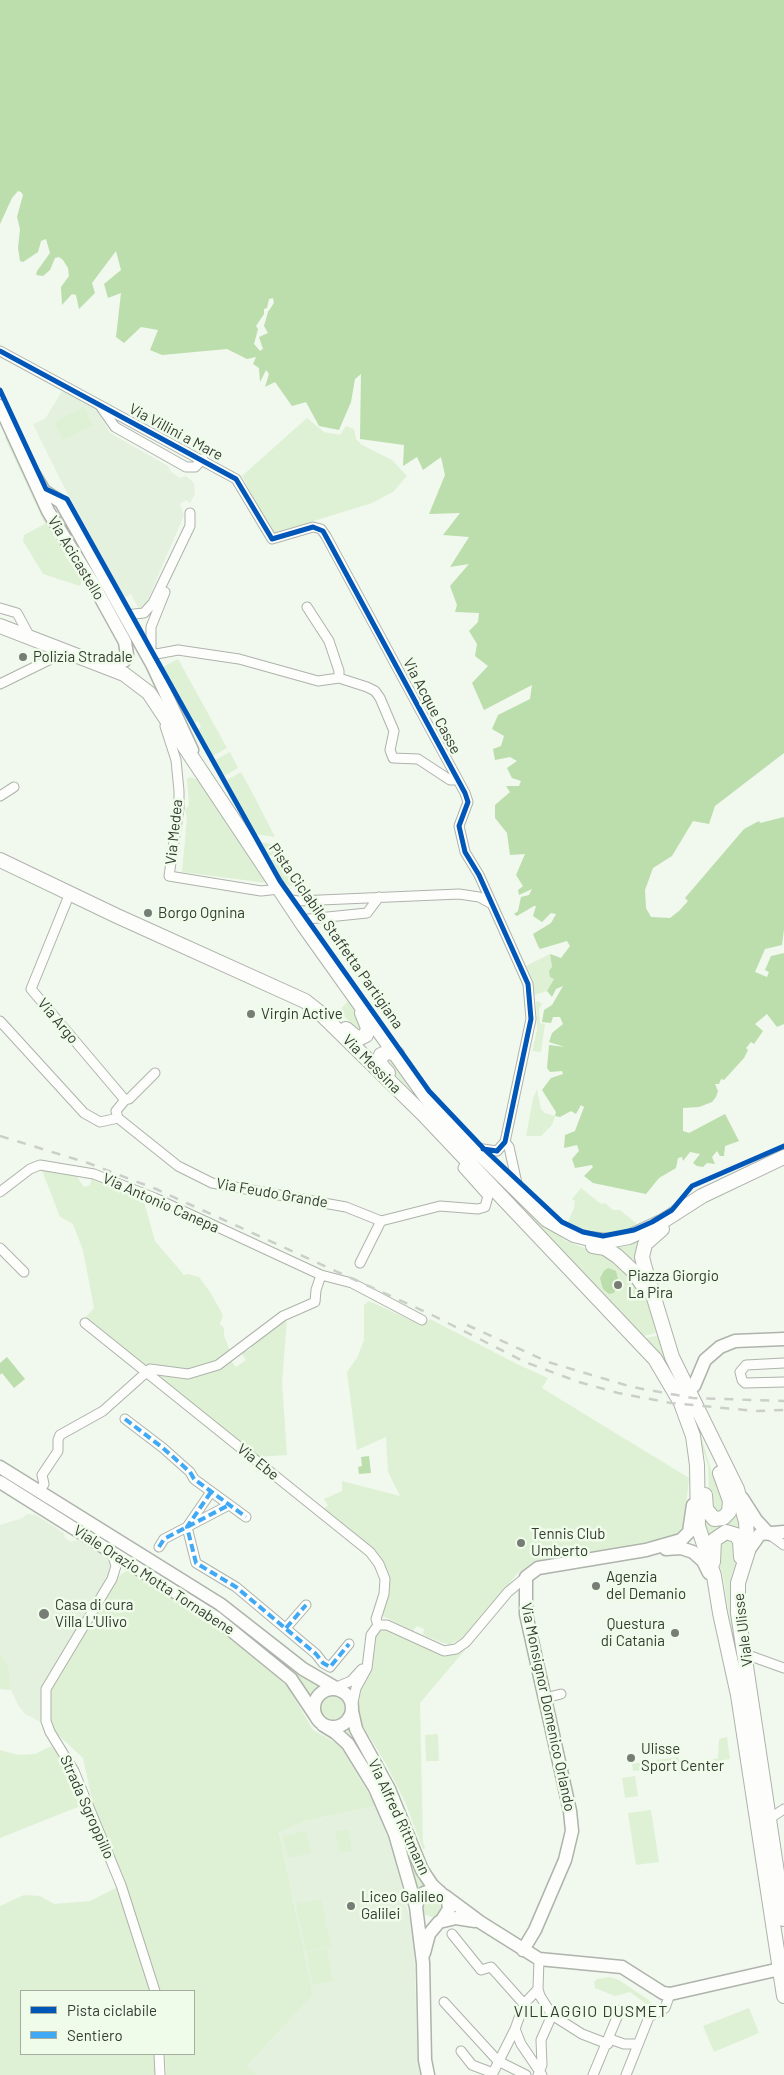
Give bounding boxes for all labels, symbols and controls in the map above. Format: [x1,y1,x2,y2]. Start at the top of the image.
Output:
street label: Via Villini a Mare [126,400,226,464]
street label: Via Acicastello [44,513,108,603]
place label: Polizia Stradale [33,648,133,666]
marker: Polizia Stradale [17,651,29,663]
street label: Via Acque Casse [399,655,465,757]
street label: Via Medea [162,798,186,866]
street label: Pista Ciclabile Staffetta Partigiana [265,840,407,1032]
place label: Borgo Ognina [158,904,245,922]
marker: Borgo Ognina [142,907,154,919]
street label: Via Argo [34,995,82,1047]
place label: Virgin Active [261,1005,343,1023]
marker: Virgin Active [245,1008,257,1020]
street label: Via Messina [339,1031,405,1097]
street label: Via Antonio Canepa [100,1169,222,1237]
street label: Via Feudo Grande [215,1174,329,1212]
place label: Piazza Giorgio La Pira [628,1267,719,1302]
marker: Piazza Giorgio La Pira [612,1279,624,1291]
street label: Via Ebe [233,1440,283,1484]
street label: Viale Orazio Motta Tornabene [70,1521,238,1639]
place label: Tennis Club Umberto [531,1525,605,1560]
marker: Tennis Club Umberto [515,1537,527,1549]
place label: Agenzia del Demanio [606,1568,686,1603]
marker: Agenzia del Demanio [590,1580,602,1592]
street label: Viale Ulisse [730,1592,756,1668]
place label: Casa di cura Villa L'Ulivo [55,1596,133,1631]
street label: Via Monsignor Domenico Orlando [517,1601,579,1813]
marker: Casa di cura Villa L'Ulivo [37,1607,51,1621]
place label: Questura di Catania [601,1615,665,1650]
marker: Questura di Catania [669,1627,681,1639]
place label: Ulisse Sport Center [641,1740,724,1775]
street label: Strada Sgroppillo [56,1752,118,1862]
marker: Ulisse Sport Center [625,1752,637,1764]
street label: Via Alfred Rittmann [364,1756,434,1878]
place label: Liceo Galileo Galilei [361,1888,444,1923]
marker: Liceo Galileo Galilei [345,1900,357,1912]
legend [20,1990,195,2055]
text: Pista ciclabile [67,2001,157,2019]
district label: VILLAGGIO DUSMET [512,2002,670,2022]
text: Sentiero [67,2026,123,2044]

